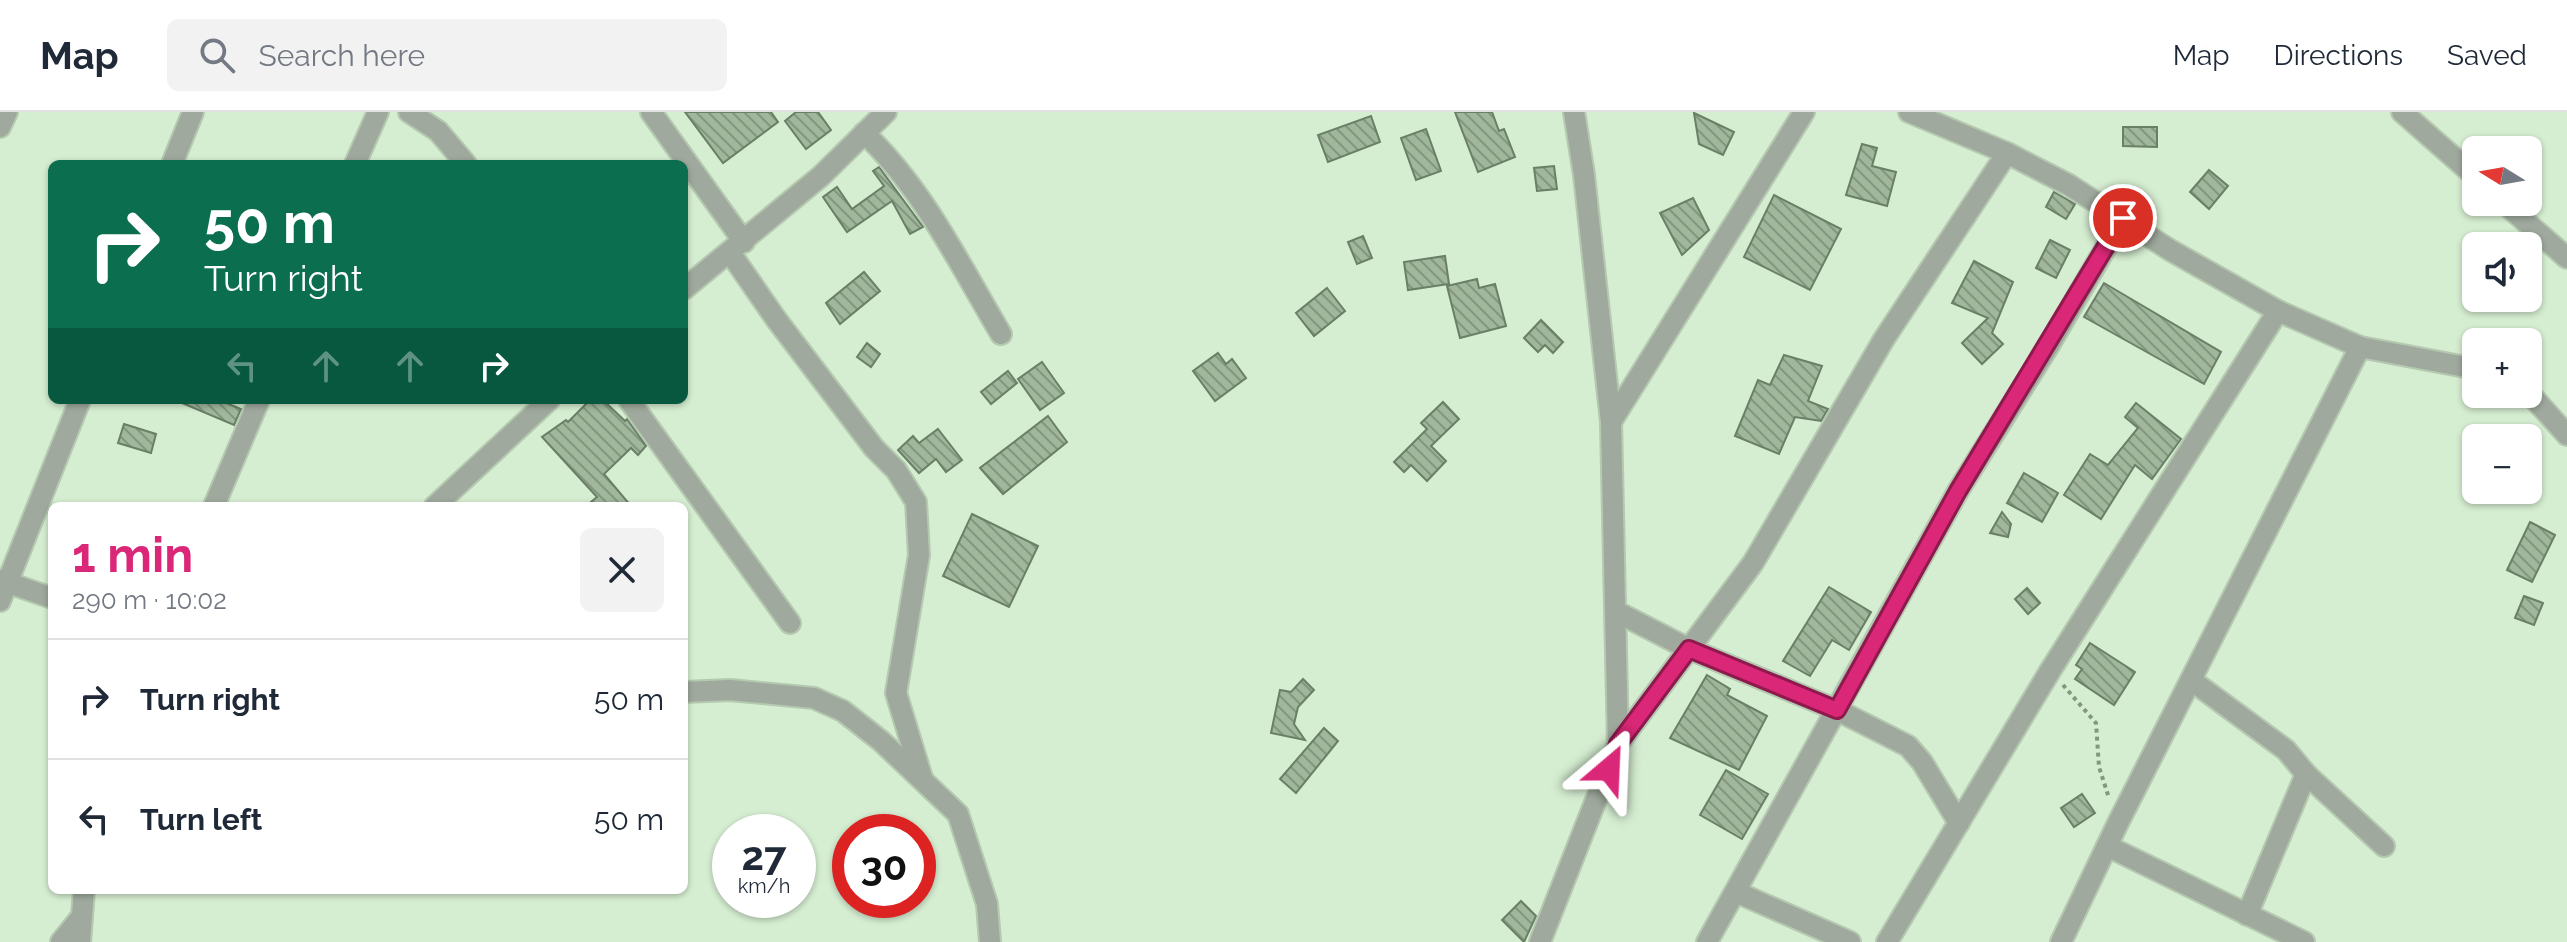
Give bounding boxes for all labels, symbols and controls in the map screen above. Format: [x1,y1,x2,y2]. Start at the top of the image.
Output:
search box [167,19,727,91]
text: Map [40,33,119,78]
icon: search [195,33,239,77]
text: Search here [259,38,425,73]
text: Map [2173,39,2230,72]
text: Directions [2274,39,2403,72]
text: Saved [2447,39,2527,72]
north arrow [2462,136,2542,216]
map controls [2462,136,2542,504]
pin [2089,184,2157,252]
text: 50 m [204,190,335,256]
icon: right [72,192,176,296]
icon: arrive [2101,196,2145,240]
button: sound [2462,232,2542,312]
text: Turn right [204,257,363,299]
button: + [2462,328,2542,408]
icon: left [220,344,264,388]
icon: ahead [304,344,348,388]
icon: ahead [388,344,432,388]
icon: right [472,344,516,388]
button: − [2462,424,2542,504]
text: 1 min [72,527,193,583]
button: close [580,528,664,612]
text: 290 m · 10:02 [72,585,227,615]
icon: right [72,677,116,721]
text: Turn right [140,682,280,717]
text: 50 m [594,682,664,717]
position arrow [1567,727,1651,811]
icon: left [72,797,116,841]
text: Turn left [140,802,262,837]
text: 50 m [594,802,664,837]
speed limit sign: 30 [832,814,936,918]
text: 27 [741,832,786,879]
text: km/h [738,874,790,898]

